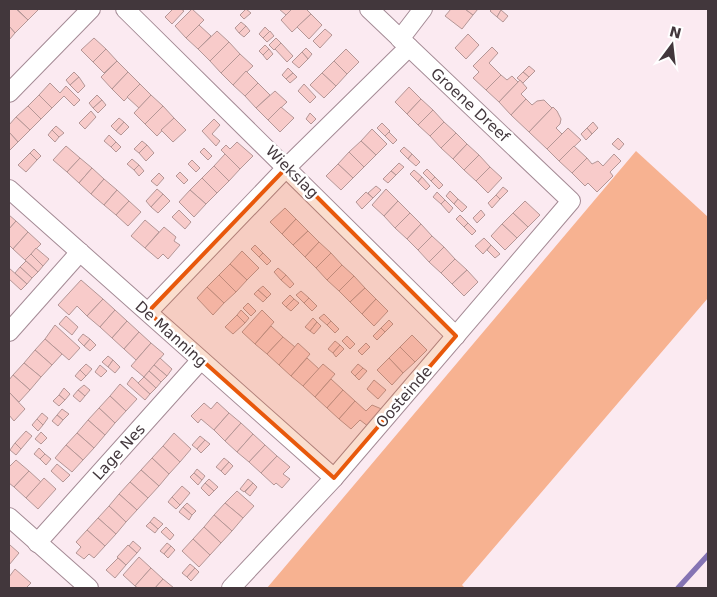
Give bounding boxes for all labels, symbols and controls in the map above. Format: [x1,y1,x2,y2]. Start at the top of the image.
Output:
north arrow [647,20,697,70]
text: N [668,23,683,42]
street label: Groene Dreef [427,64,513,146]
street label: Wiekslag [262,142,322,202]
street label: De Manning [132,297,210,371]
street label: Oosteinde [372,362,436,432]
street label: Lage Nes [89,420,149,484]

